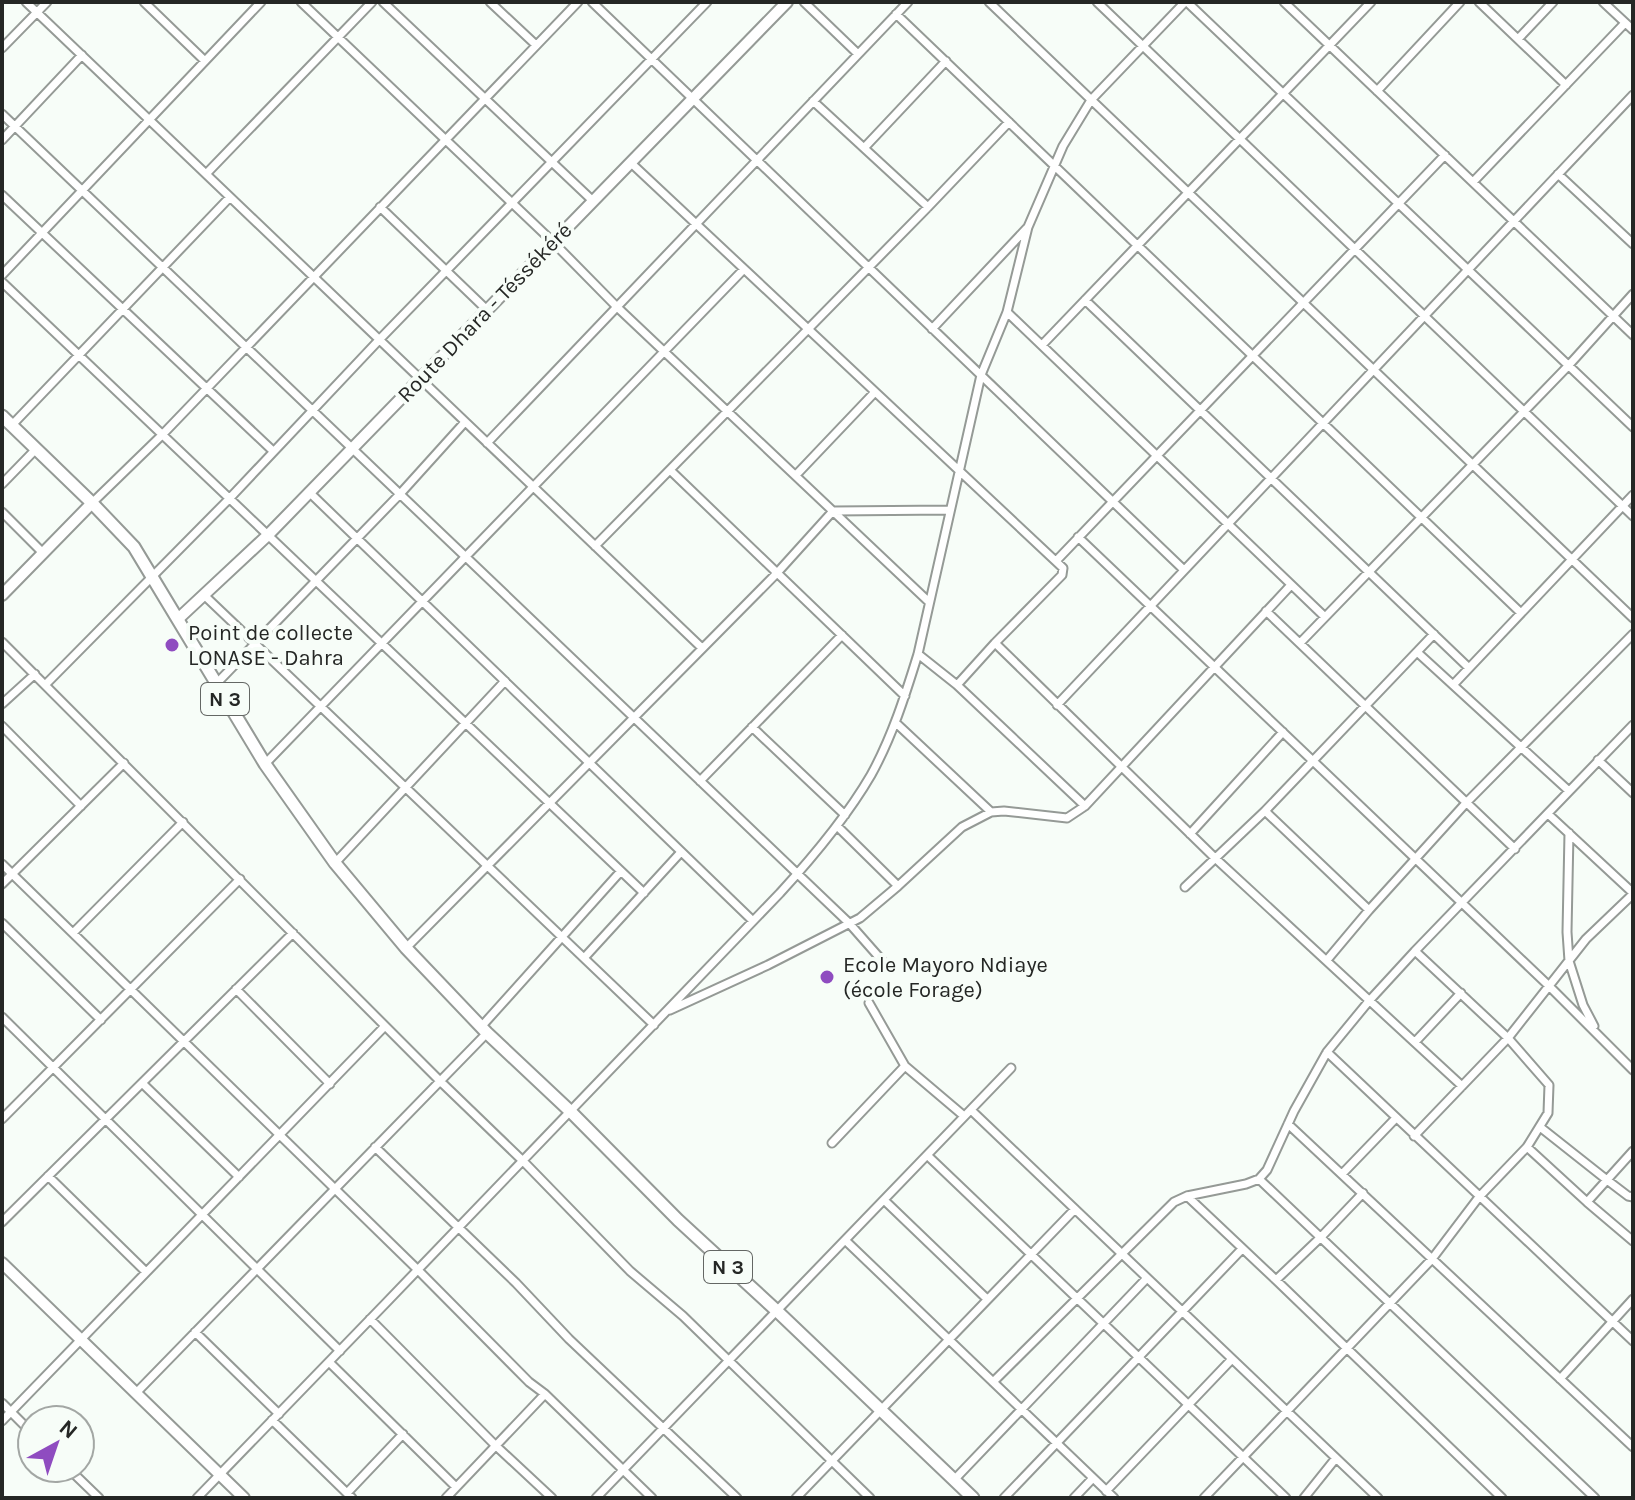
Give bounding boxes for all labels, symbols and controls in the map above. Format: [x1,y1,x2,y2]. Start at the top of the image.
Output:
street label: Route Dhara - Téssékéré [392,217,577,408]
place label: Point de collecte LONASE - Dahra [188,620,353,671]
marker: Point de collecte LONASE - Dahra [163,636,181,654]
road number: N 3 [201,683,249,715]
place label: Ecole Mayoro Ndiaye (école Forage) [843,952,1048,1003]
marker: Ecole Mayoro Ndiaye (école Forage) [818,968,836,986]
road number: N 3 [704,1251,752,1283]
north arrow [16,1404,96,1484]
text: N [54,1414,83,1444]

